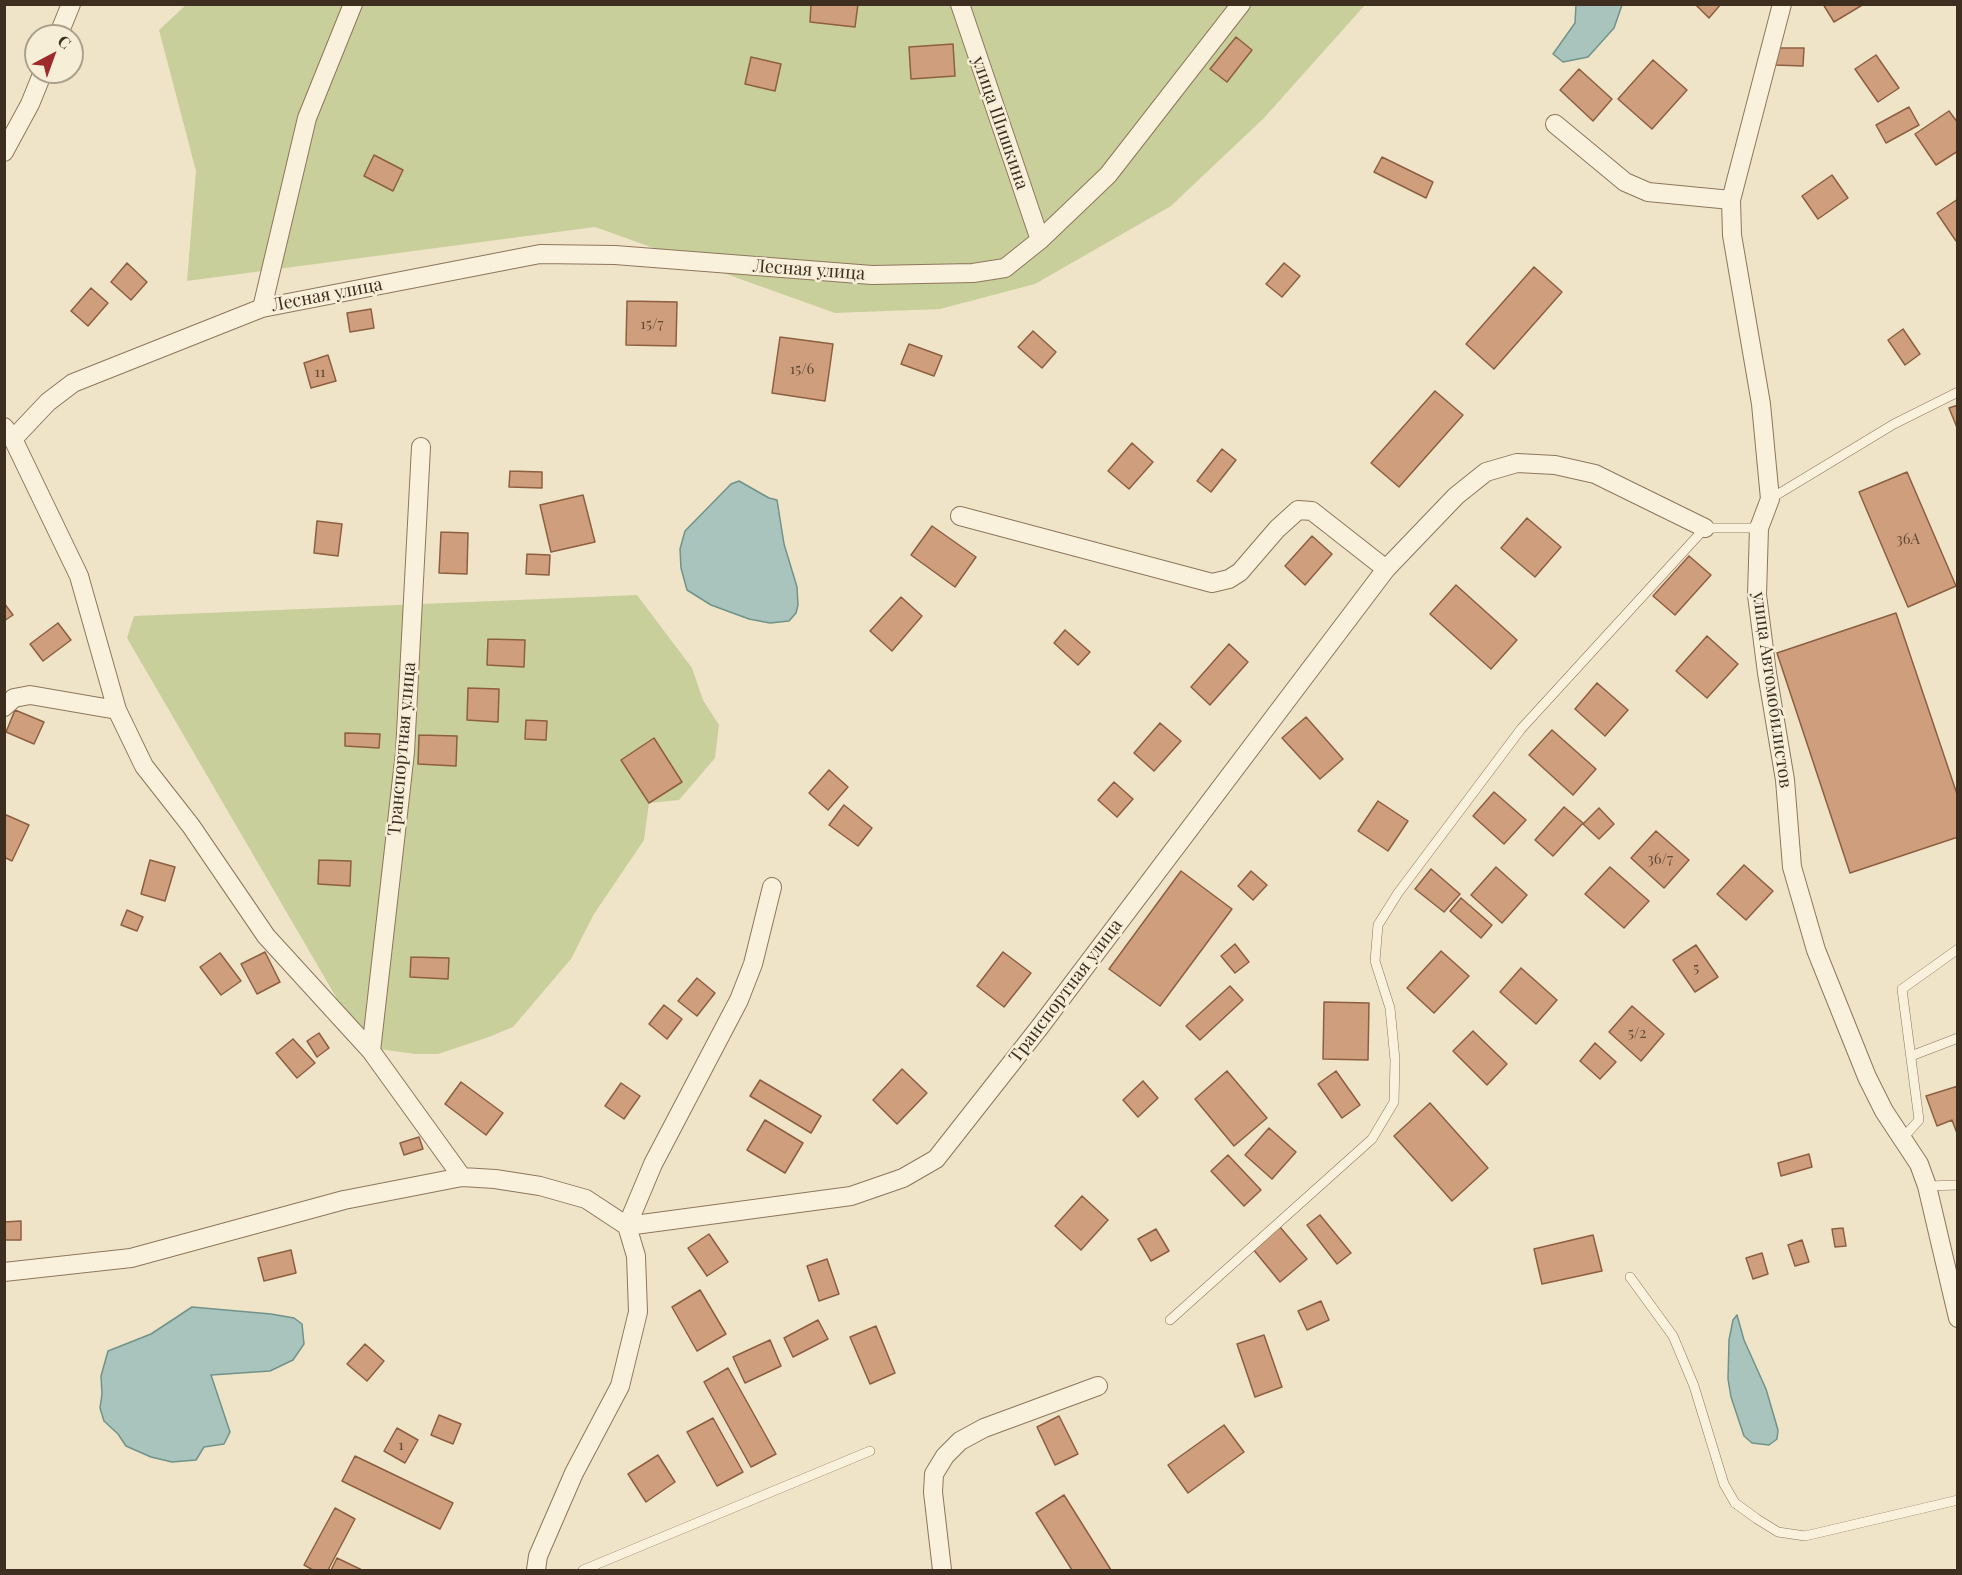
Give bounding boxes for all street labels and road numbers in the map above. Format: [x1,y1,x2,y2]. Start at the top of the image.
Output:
street label: улица Шишкина [967,54,1033,192]
street label: Лесная улица [752,255,866,285]
street label: Лесная улица [270,274,384,316]
street label: улица Автомобилистов [1748,591,1796,789]
street label: Транспортная улица [384,661,420,837]
street label: Транспортная улица [1005,915,1127,1067]

